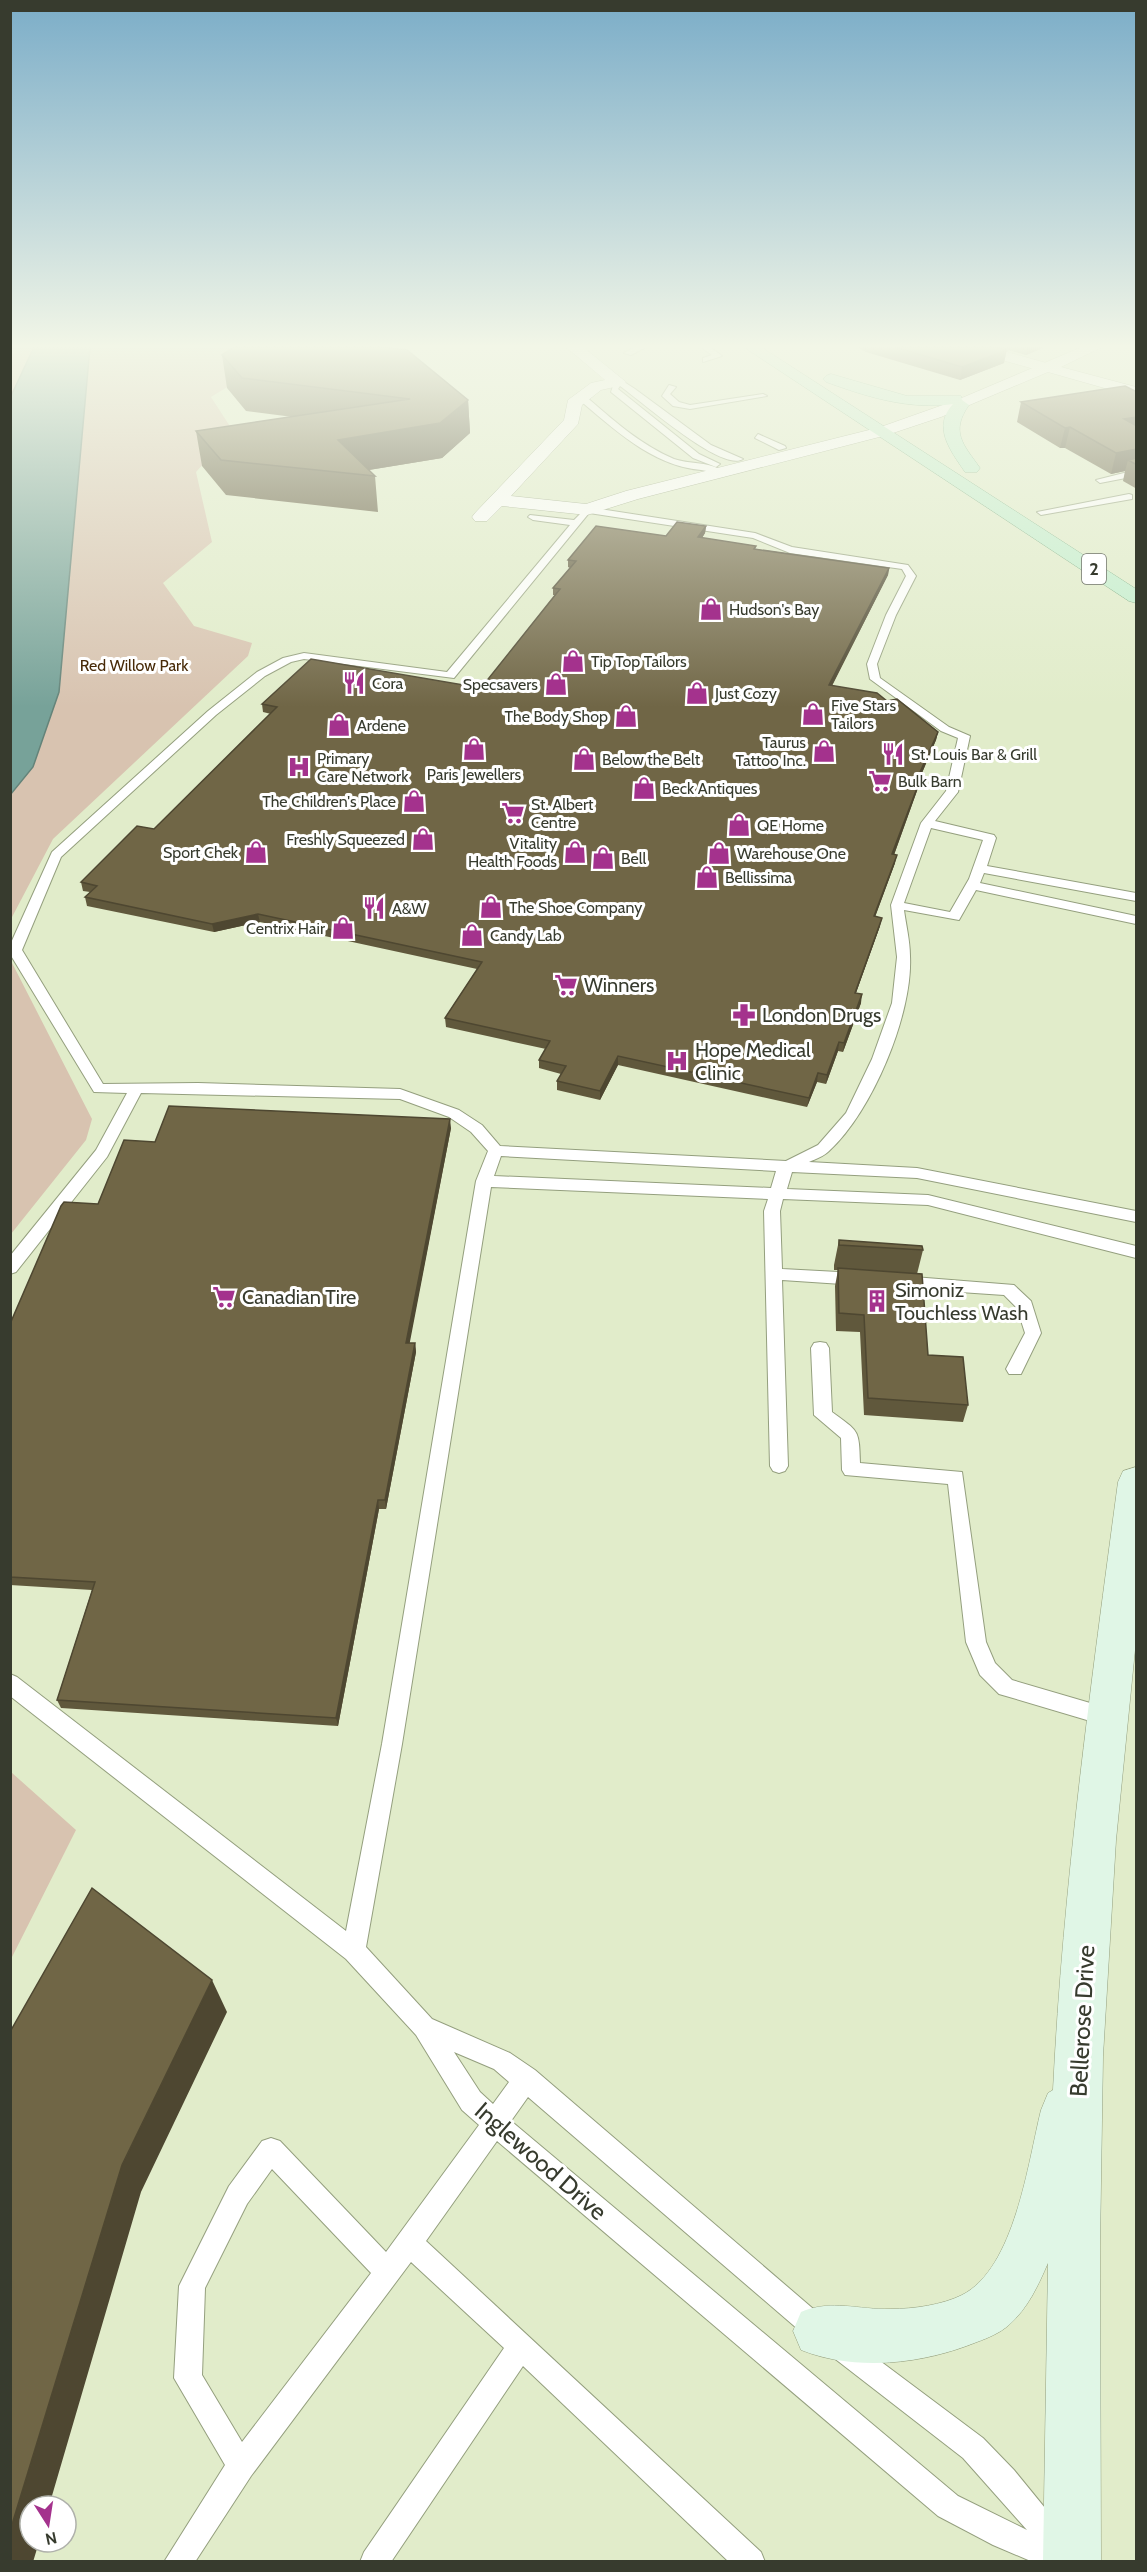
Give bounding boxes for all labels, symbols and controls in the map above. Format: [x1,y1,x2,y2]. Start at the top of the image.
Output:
road number: 2 [1082,554,1106,584]
shop icon: Hudson's Bay [698,596,724,622]
place label: Hudson's Bay [729,600,819,619]
shop icon: Tip Top Tailors [560,648,586,674]
place label: Tip Top Tailors [591,652,687,671]
park label: Red Willow Park [80,656,189,675]
restaurant icon: Cora [341,670,367,696]
shop icon: Specsavers [543,671,569,697]
place label: Cora [372,674,403,693]
place label: Specsavers [463,675,538,694]
shop icon: Just Cozy [684,680,710,706]
place label: Just Cozy [714,684,777,703]
place label: Five Stars Tailors [831,696,896,733]
shop icon: Five Stars Tailors [800,701,826,727]
shop icon: The Body Shop [613,703,639,729]
place label: The Body Shop [505,707,608,726]
shop icon: Ardene [326,712,352,738]
place label: Ardene [357,716,406,735]
place label: Taurus Tattoo Inc. [736,733,806,770]
shop icon: Paris Jewellers [461,736,487,762]
shop icon: Taurus Tattoo Inc. [811,738,837,764]
restaurant icon: St. Louis Bar & Grill [880,741,906,767]
place label: St. Louis Bar & Grill [911,745,1037,764]
shop icon: Below the Belt [571,746,597,772]
place label: Primary Care Network [317,749,409,786]
place label: Below the Belt [602,750,701,769]
hospital icon: Primary Care Network [286,754,312,780]
place label: Paris Jewellers [427,765,522,784]
supermarket icon: Bulk Barn [867,768,893,794]
place label: Bulk Barn [898,772,962,791]
shop icon: Beck Antiques [631,775,657,801]
place label: Beck Antiques [662,779,758,798]
shop icon: The Children's Place [401,788,427,814]
place label: The Children's Place [262,792,396,811]
place label: St. Albert Centre [531,795,594,832]
supermarket icon: St. Albert Centre [500,800,526,826]
shop icon: QE Home [726,812,752,838]
place label: QE Home [757,816,824,835]
shop icon: Freshly Squeezed [410,826,436,852]
place label: Freshly Squeezed [286,830,405,849]
place label: Vitality Health Foods [468,834,557,871]
shop icon: Sport Chek [243,839,269,865]
shop icon: Vitality Health Foods [562,839,588,865]
shop icon: Warehouse One [706,840,732,866]
place label: Sport Chek [163,843,239,862]
place label: Warehouse One [737,844,846,863]
shop icon: Bell [590,845,616,871]
place label: Bell [621,849,647,868]
shop icon: Bellissima [694,864,720,890]
place label: Bellissima [725,868,792,887]
shop icon: The Shoe Company [478,894,504,920]
restaurant icon: A&W [361,895,387,921]
place label: The Shoe Company [509,898,642,917]
place label: A&W [392,899,427,918]
shop icon: Centrix Hair [330,915,356,941]
place label: Centrix Hair [246,919,326,938]
shop icon: Candy Lab [459,922,485,948]
place label: Candy Lab [490,926,562,945]
supermarket icon: Winners [553,972,579,998]
place label: Winners [584,973,654,997]
pharmacy icon: London Drugs [731,1002,757,1028]
place label: London Drugs [762,1003,881,1027]
place label: Hope Medical Clinic [695,1038,811,1085]
hospital icon: Hope Medical Clinic [664,1048,690,1074]
place label: Simoniz Touchless Wash [895,1278,1028,1325]
supermarket icon: Canadian Tire [211,1284,237,1310]
place label: Canadian Tire [242,1285,356,1309]
building icon: Simoniz Touchless Wash [864,1288,890,1314]
street label: Bellerose Drive [1064,1944,1100,2098]
street label: Inglewood Drive [469,2096,613,2226]
north arrow [18,2494,78,2554]
text: N [44,2528,59,2549]

